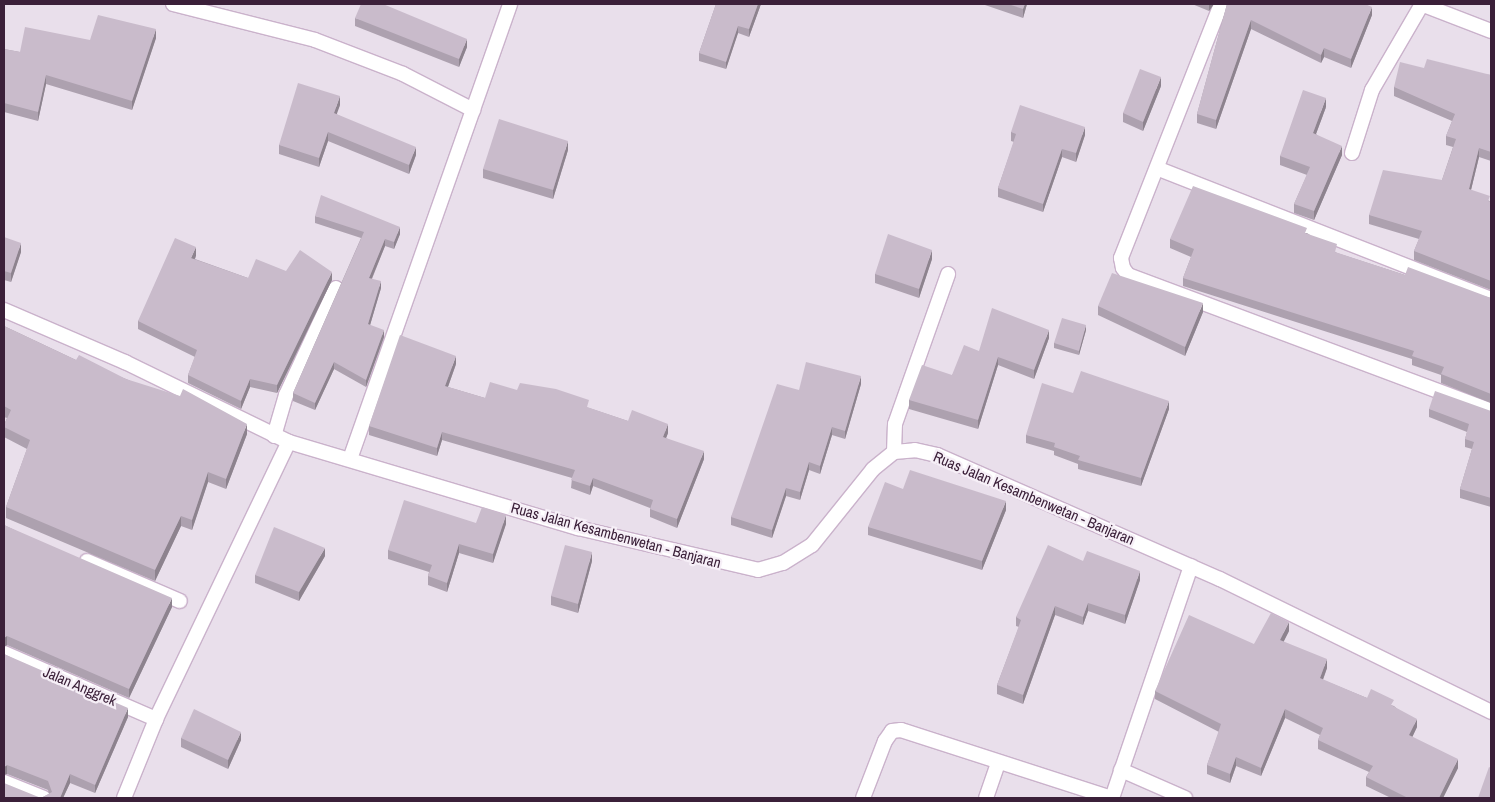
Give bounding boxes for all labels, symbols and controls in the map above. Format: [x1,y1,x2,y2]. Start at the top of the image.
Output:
street label: Ruas Jalan Kesambenwetan - Banjaran [931,447,1137,549]
street label: Ruas Jalan Kesambenwetan - Banjaran [509,498,723,572]
street label: Jalan Anggrek [40,662,120,710]

